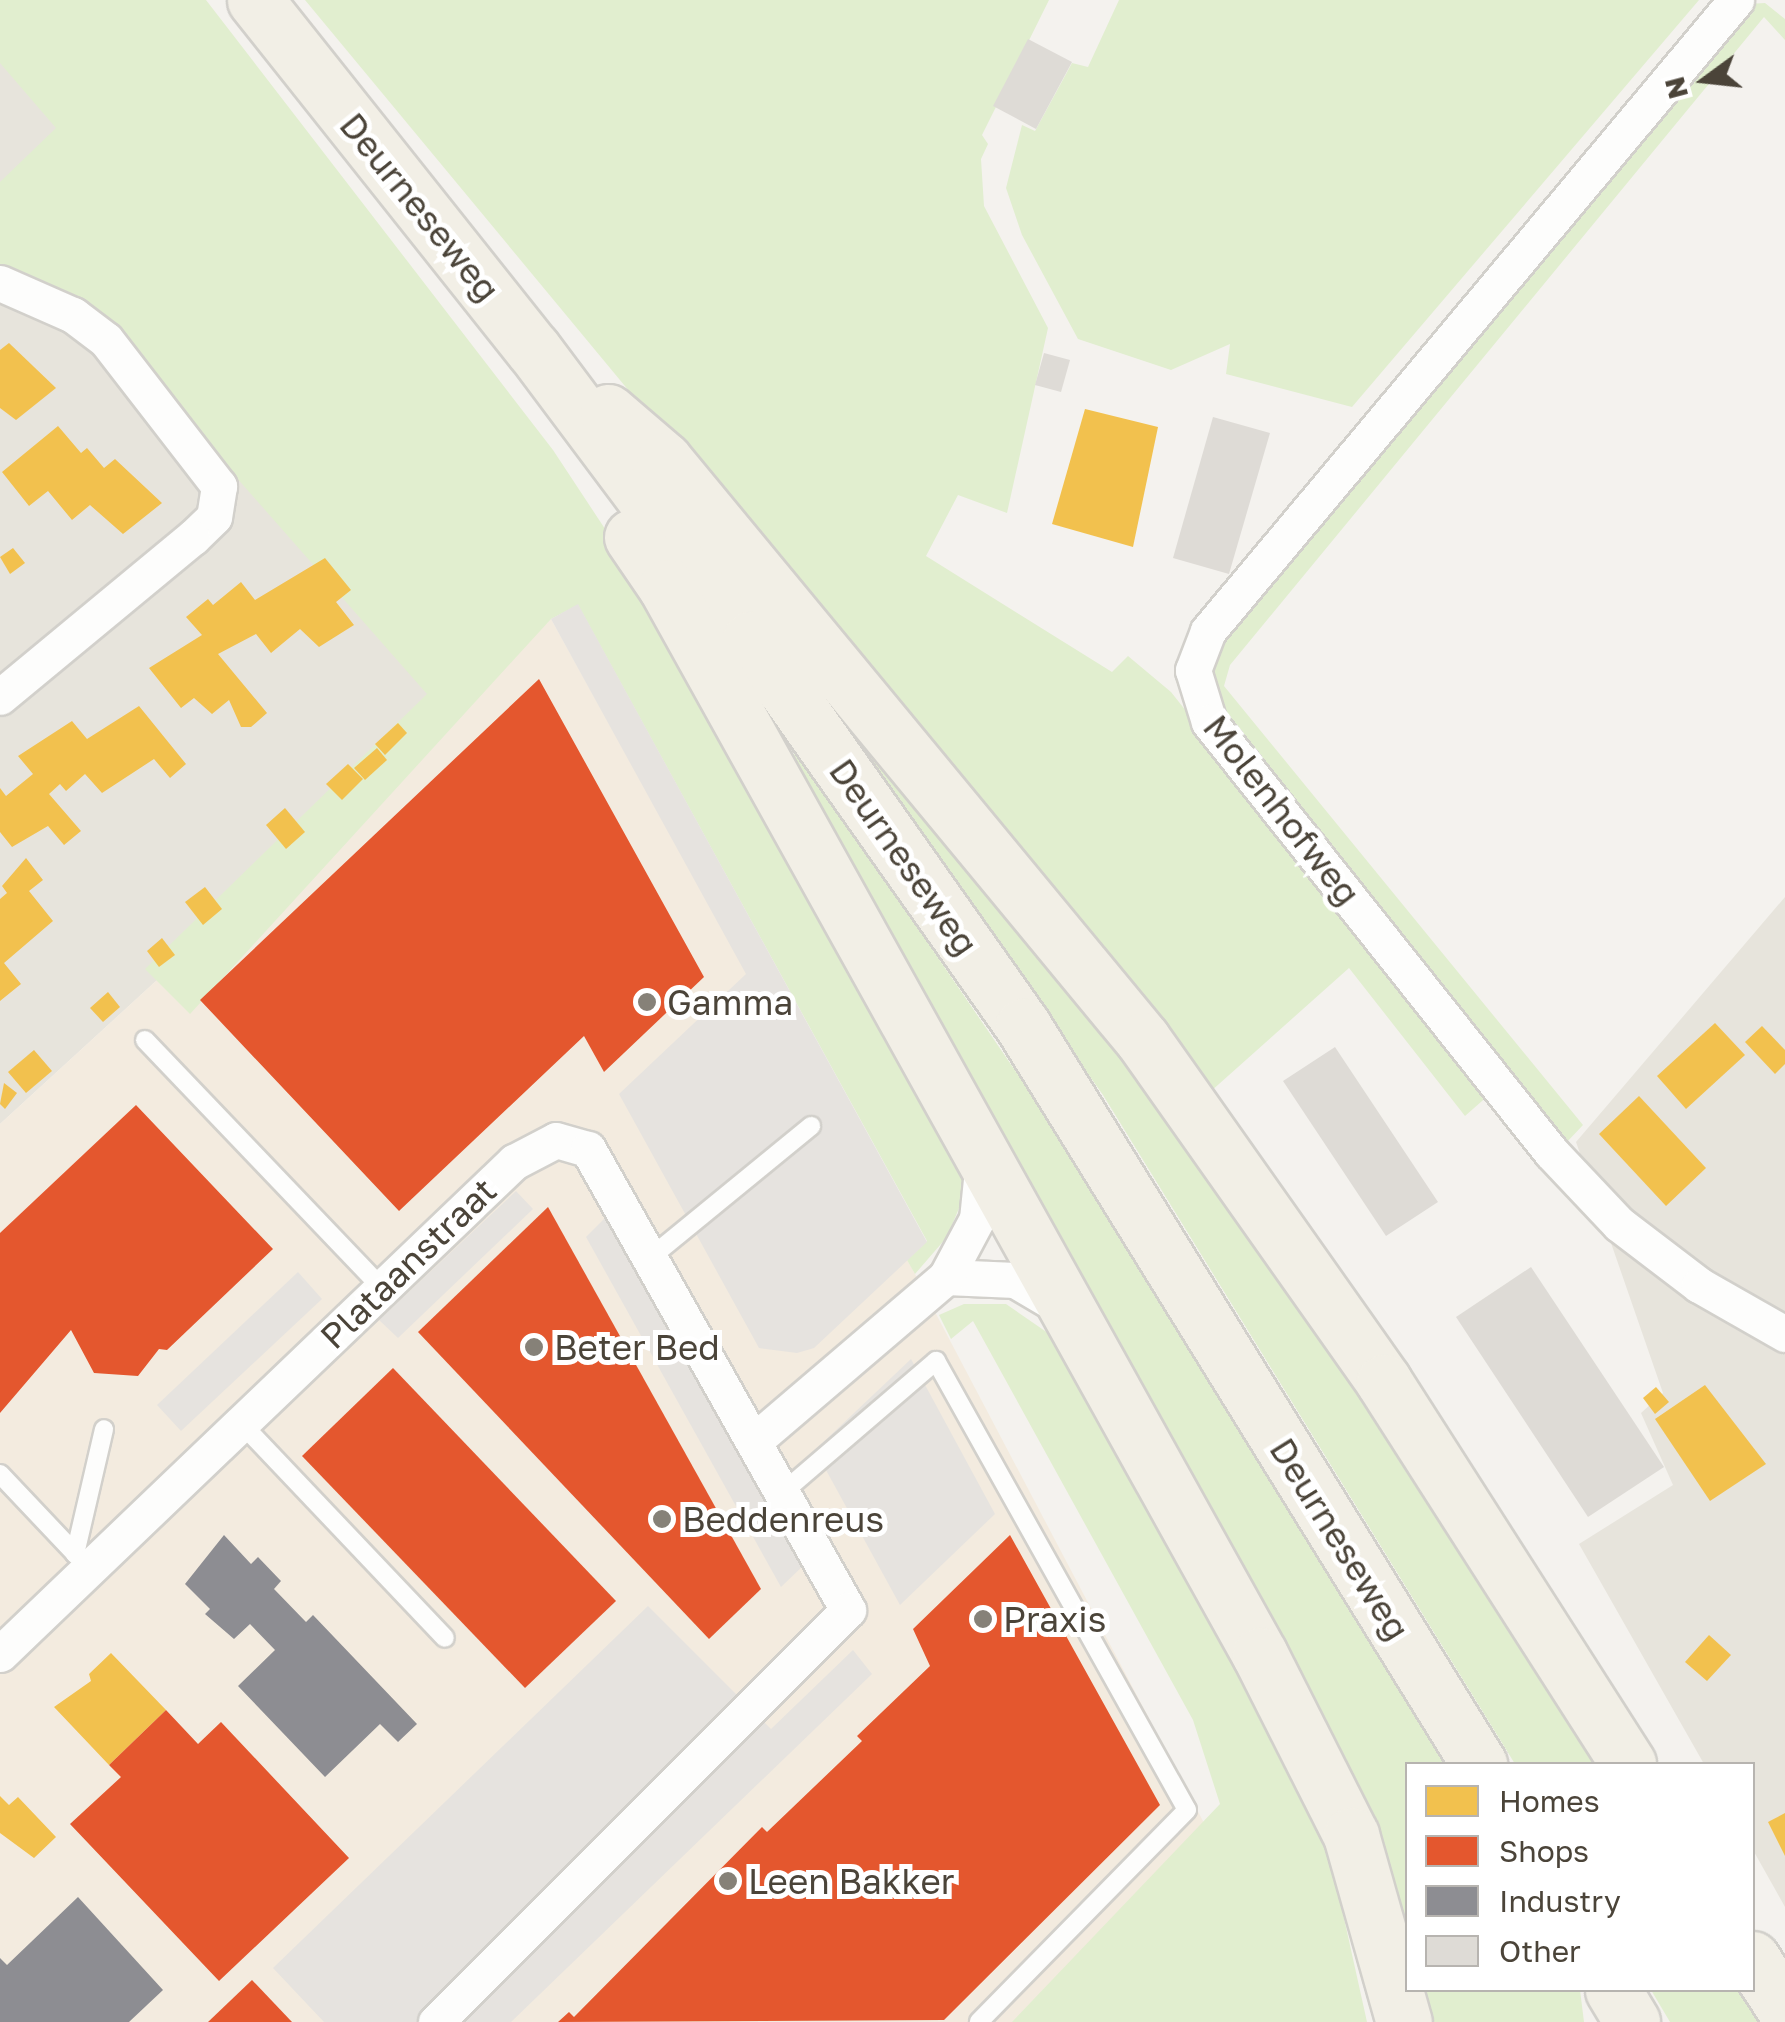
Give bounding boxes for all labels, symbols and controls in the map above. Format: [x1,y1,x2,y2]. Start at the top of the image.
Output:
north arrow [1655,30,1755,130]
text: N [1657,73,1694,102]
street label: Deurneseweg [331,104,509,310]
street label: Molenhofweg [1195,707,1369,913]
street label: Deurneseweg [821,751,987,963]
place label: Gamma [667,981,793,1023]
marker: Gamma [636,991,658,1013]
street label: Plataanstraat [312,1169,504,1357]
place label: Beter Bed [554,1326,720,1368]
marker: Beter Bed [523,1336,545,1358]
street label: Deurneseweg [1261,1430,1419,1648]
place label: Beddenreus [682,1498,884,1540]
marker: Beddenreus [651,1508,673,1530]
place label: Praxis [1003,1598,1106,1640]
marker: Praxis [972,1608,994,1630]
legend [1405,1762,1755,1992]
text: Homes [1499,1783,1600,1819]
text: Shops [1499,1833,1589,1869]
place label: Leen Bakker [748,1860,954,1902]
marker: Leen Bakker [717,1870,739,1892]
text: Industry [1499,1883,1621,1919]
text: Other [1499,1933,1581,1969]

